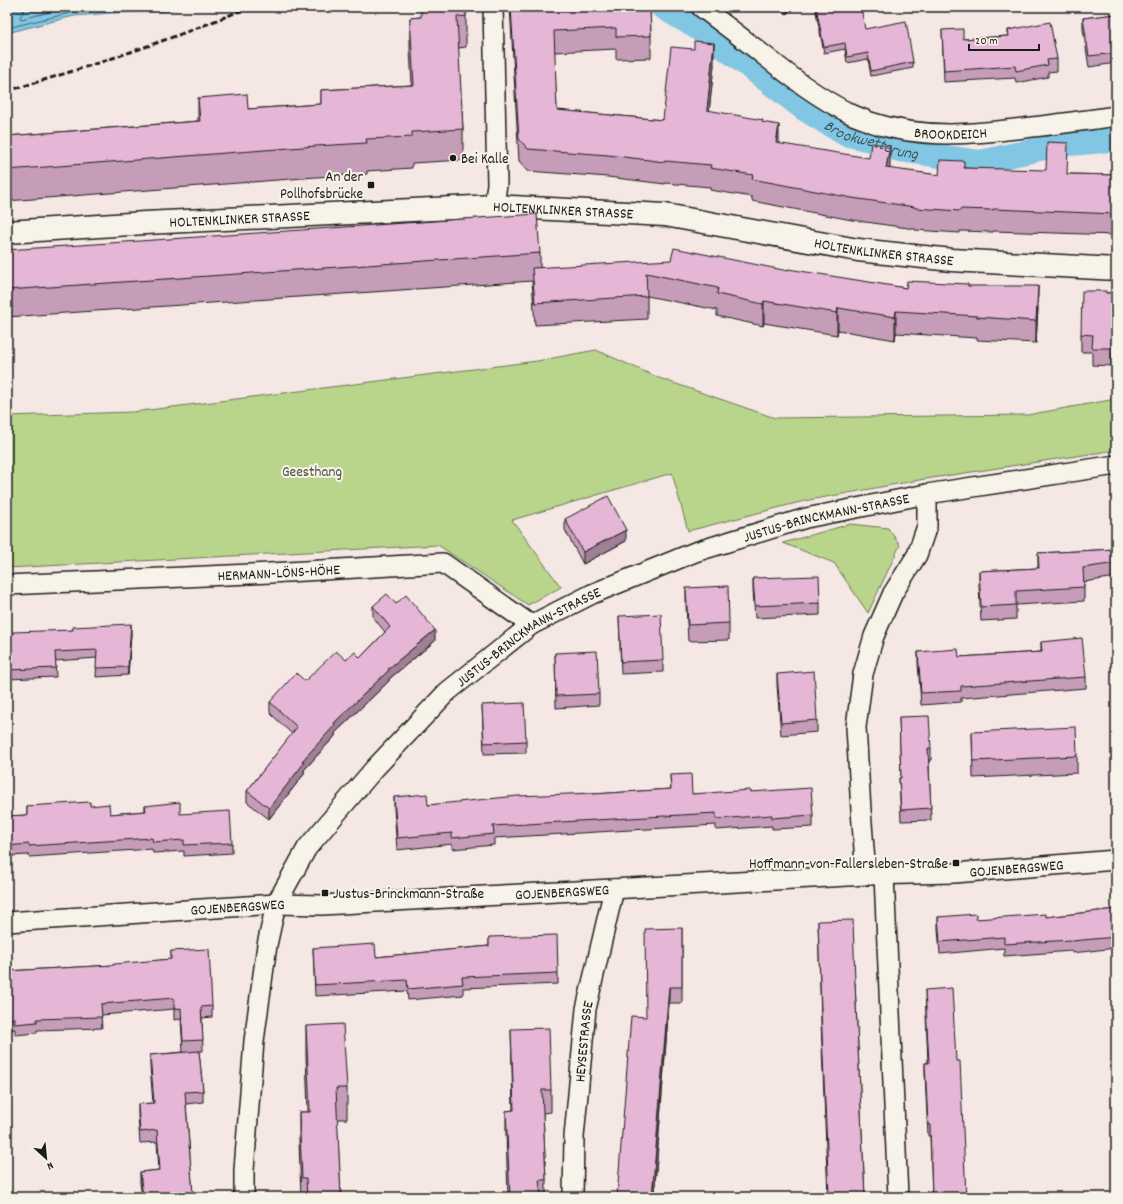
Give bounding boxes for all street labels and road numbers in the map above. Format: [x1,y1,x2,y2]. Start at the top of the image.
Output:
street label: BROOKDEICH [913,123,988,147]
street label: HOLTENKLINKER STRASSE [492,197,634,226]
street label: HOLTENKLINKER STRASSE [169,206,311,235]
street label: HOLTENKLINKER STRASSE [812,233,955,273]
street label: JUSTUS-BRINCKMANN-STRASSE [741,489,912,550]
street label: HERMANN-LÖNS-HÖHE [217,560,341,588]
street label: JUSTUS-BRINCKMANN-STRASSE [452,582,605,694]
street label: GOJENBERGSWEG [969,855,1064,885]
street label: GOJENBERGSWEG [514,880,610,907]
street label: GOJENBERGSWEG [190,895,285,923]
street label: HEYSESTRASSE [570,999,601,1083]

